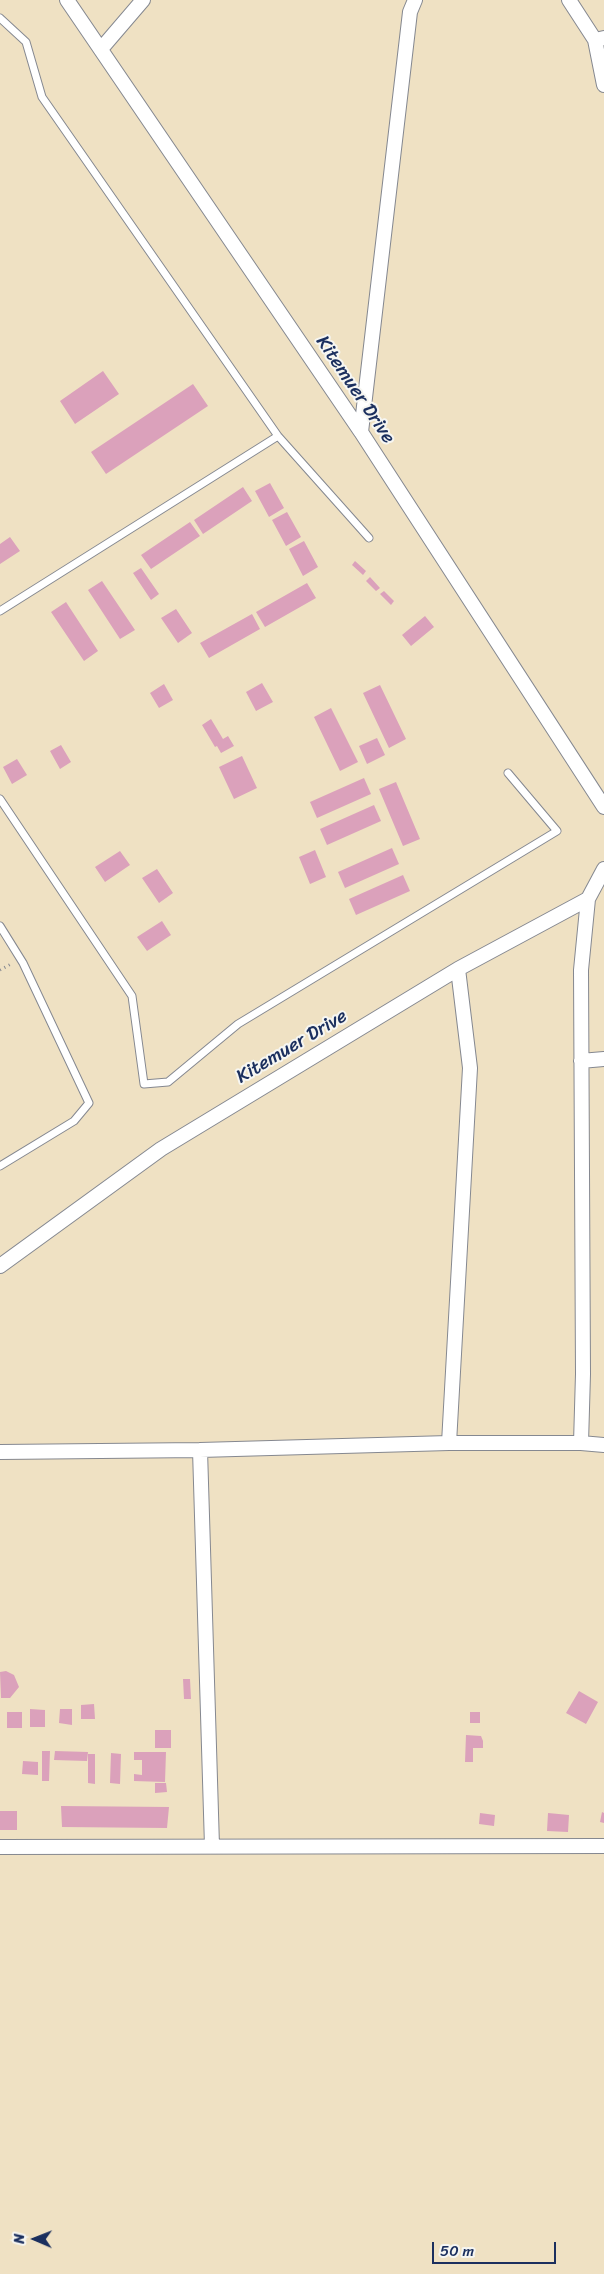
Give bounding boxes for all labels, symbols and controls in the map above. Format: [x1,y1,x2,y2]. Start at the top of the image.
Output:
street label: Kitemuer Drive [311,332,399,448]
street label: Kitemuer Drive [232,1005,352,1089]
north arrow [10,2214,60,2264]
scale bar [434,2232,558,2264]
text: N [7,2234,32,2244]
text: 50 m [440,2238,474,2264]

